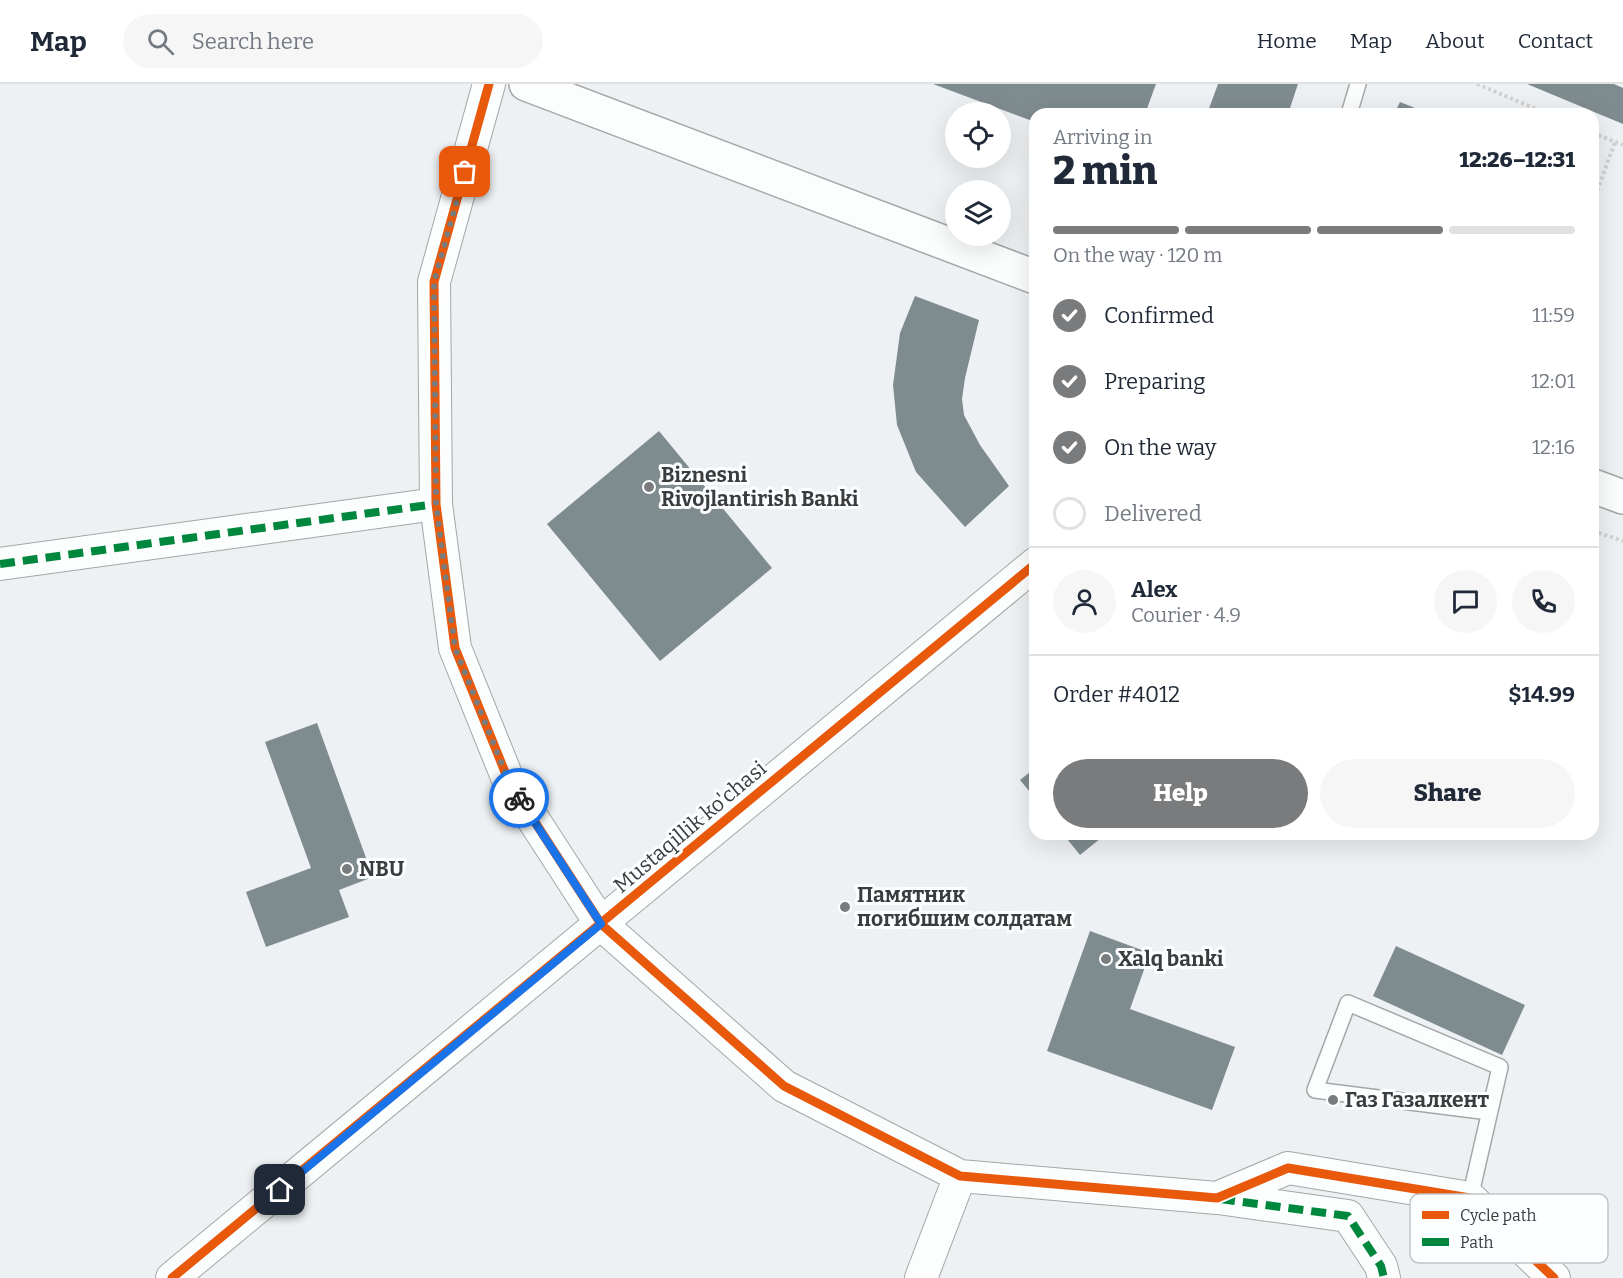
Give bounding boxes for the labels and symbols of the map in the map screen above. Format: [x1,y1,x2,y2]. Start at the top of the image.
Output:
pin [439,146,490,197]
place label: Biznesni Rivojlantirish Banki [661,462,859,512]
marker: Biznesni Rivojlantirish Banki [642,480,656,494]
street label: Mustaqillik ko'chasi [608,755,772,899]
courier [489,768,549,828]
place label: NBU [359,856,405,882]
marker: NBU [340,862,354,876]
place label: Памятник погибшим солдатам [857,882,1072,932]
marker: Памятник погибшим солдатам [838,900,852,914]
place label: Xalq banki [1118,946,1224,972]
marker: Xalq banki [1099,952,1113,966]
place label: Газ Газалкент [1345,1087,1489,1113]
marker: Газ Газалкент [1326,1093,1340,1107]
pin [254,1164,305,1215]
legend [1410,1194,1608,1263]
text: Cycle path [1460,1206,1536,1225]
text: Path [1460,1233,1494,1252]

